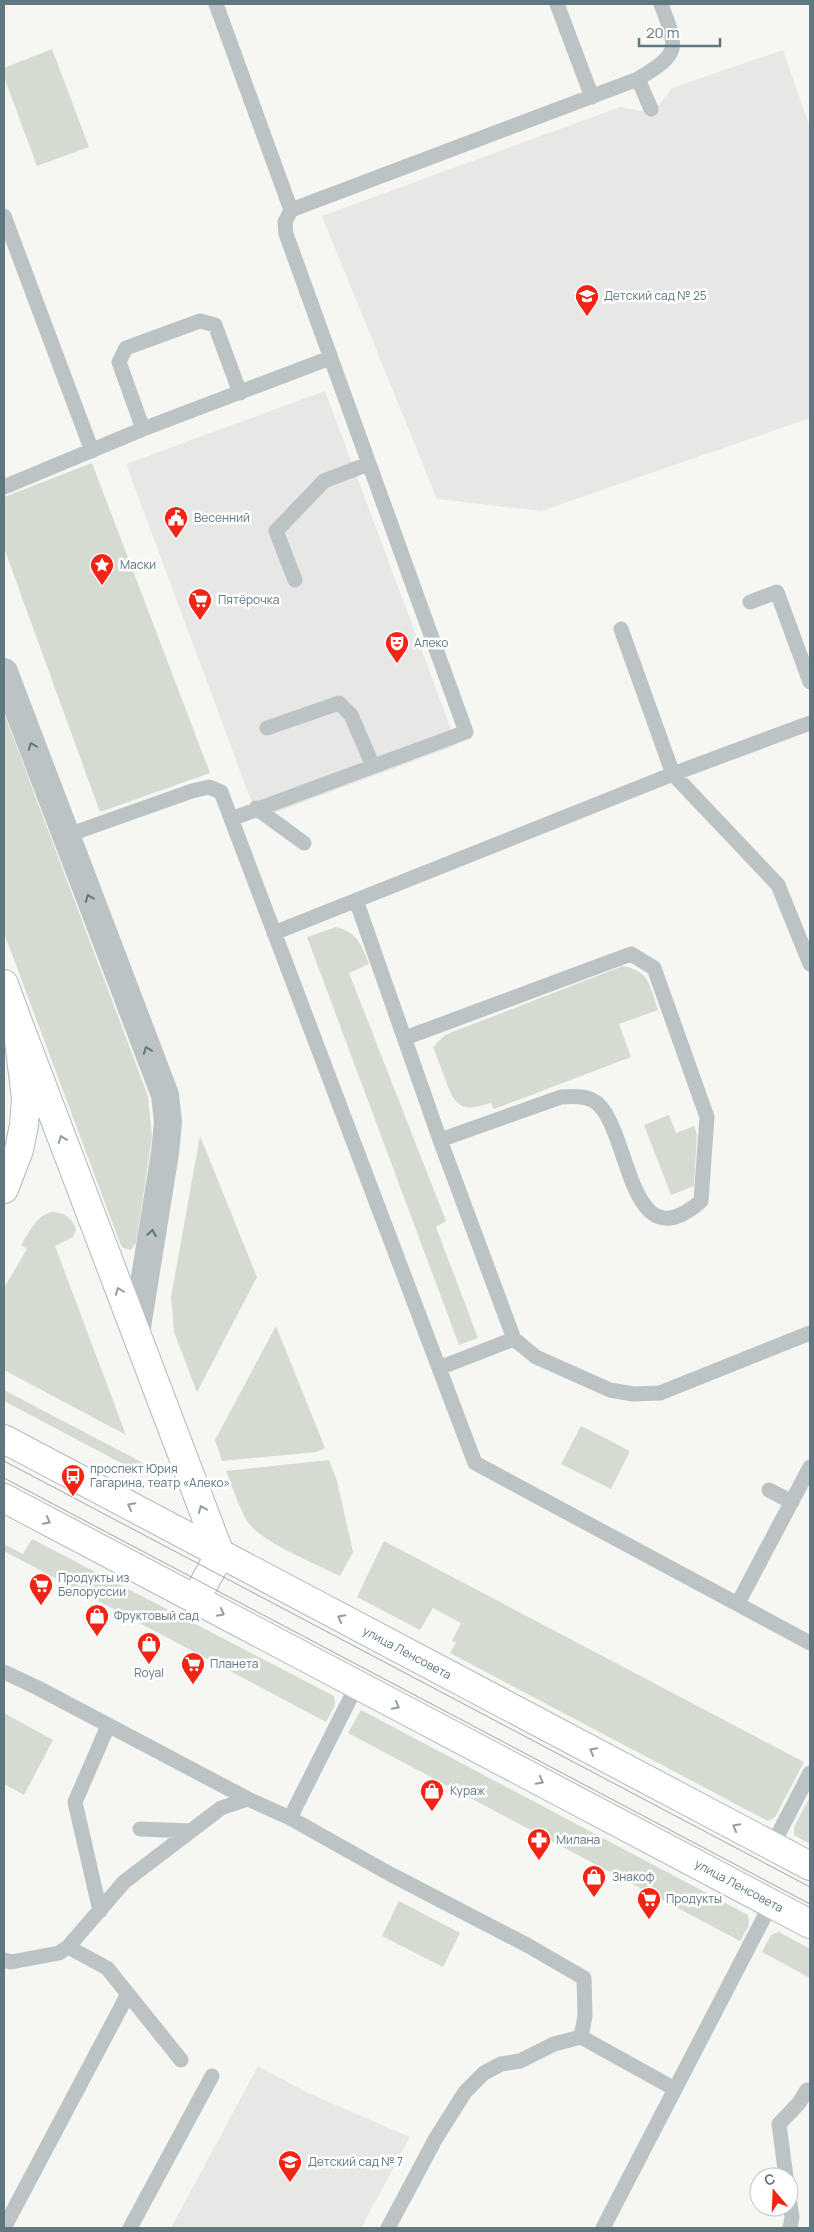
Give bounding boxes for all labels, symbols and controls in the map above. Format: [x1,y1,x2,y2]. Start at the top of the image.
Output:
scale bar [639,15,720,47]
text: 20 m [646,22,679,43]
school or university icon: Детский сад № 25 [574,283,600,317]
place label: Детский сад № 25 [604,287,707,304]
public building icon: Весенний [163,505,189,539]
place label: Весенний [194,509,250,526]
place icon: Маски [89,552,115,586]
place label: Маски [120,556,156,573]
supermarket icon: Пятёрочка [187,587,213,621]
place label: Пятёрочка [218,591,279,608]
theatre icon: Алеко [384,630,410,664]
place label: Алеко [414,634,448,651]
one-way arrow [27,742,38,751]
one-way arrow [85,894,95,903]
one-way arrow [143,1046,154,1055]
one-way arrow [58,1136,68,1144]
one-way arrow [146,1229,156,1238]
one-way arrow [115,1287,126,1296]
place label: проспект Юрия Гагарина, театр «Алеко» [90,1460,230,1491]
bus stop icon: проспект Юрия Гагарина, театр «Алеко» [60,1463,86,1497]
one-way arrow [127,1502,136,1512]
one-way arrow [198,1505,208,1513]
one-way arrow [42,1515,51,1525]
place label: Продукты из Белоруссии [58,1569,129,1600]
supermarket icon: Продукты из Белоруссии [28,1572,54,1606]
shop icon: Фруктовый сад [84,1603,110,1637]
place label: Фруктовый сад [114,1607,199,1624]
one-way arrow [216,1607,225,1617]
one-way arrow [337,1614,346,1624]
street label: улица Ленсовета [360,1622,455,1683]
shop icon: Royal [136,1631,162,1665]
supermarket icon: Планета [180,1651,206,1685]
place label: Планета [210,1655,258,1672]
place label: Royal [134,1664,164,1681]
one-way arrow [391,1699,400,1709]
one-way arrow [589,1747,598,1757]
one-way arrow [534,1775,543,1785]
shop icon: Кураж [419,1778,445,1812]
place label: Кураж [450,1782,486,1799]
one-way arrow [732,1823,741,1833]
pharmacy icon: Милана [526,1827,552,1861]
place label: Милана [556,1831,600,1848]
street label: улица Ленсовета [692,1855,787,1916]
shop icon: Знакоф [581,1864,607,1898]
place label: Знакоф [612,1868,655,1885]
supermarket icon: Продукты [636,1886,662,1920]
place label: Продукты [666,1890,722,1907]
school or university icon: Детский сад № 7 [277,2149,303,2183]
place label: Детский сад № 7 [308,2153,403,2170]
north arrow [749,2167,799,2217]
text: С [762,2169,778,2190]

